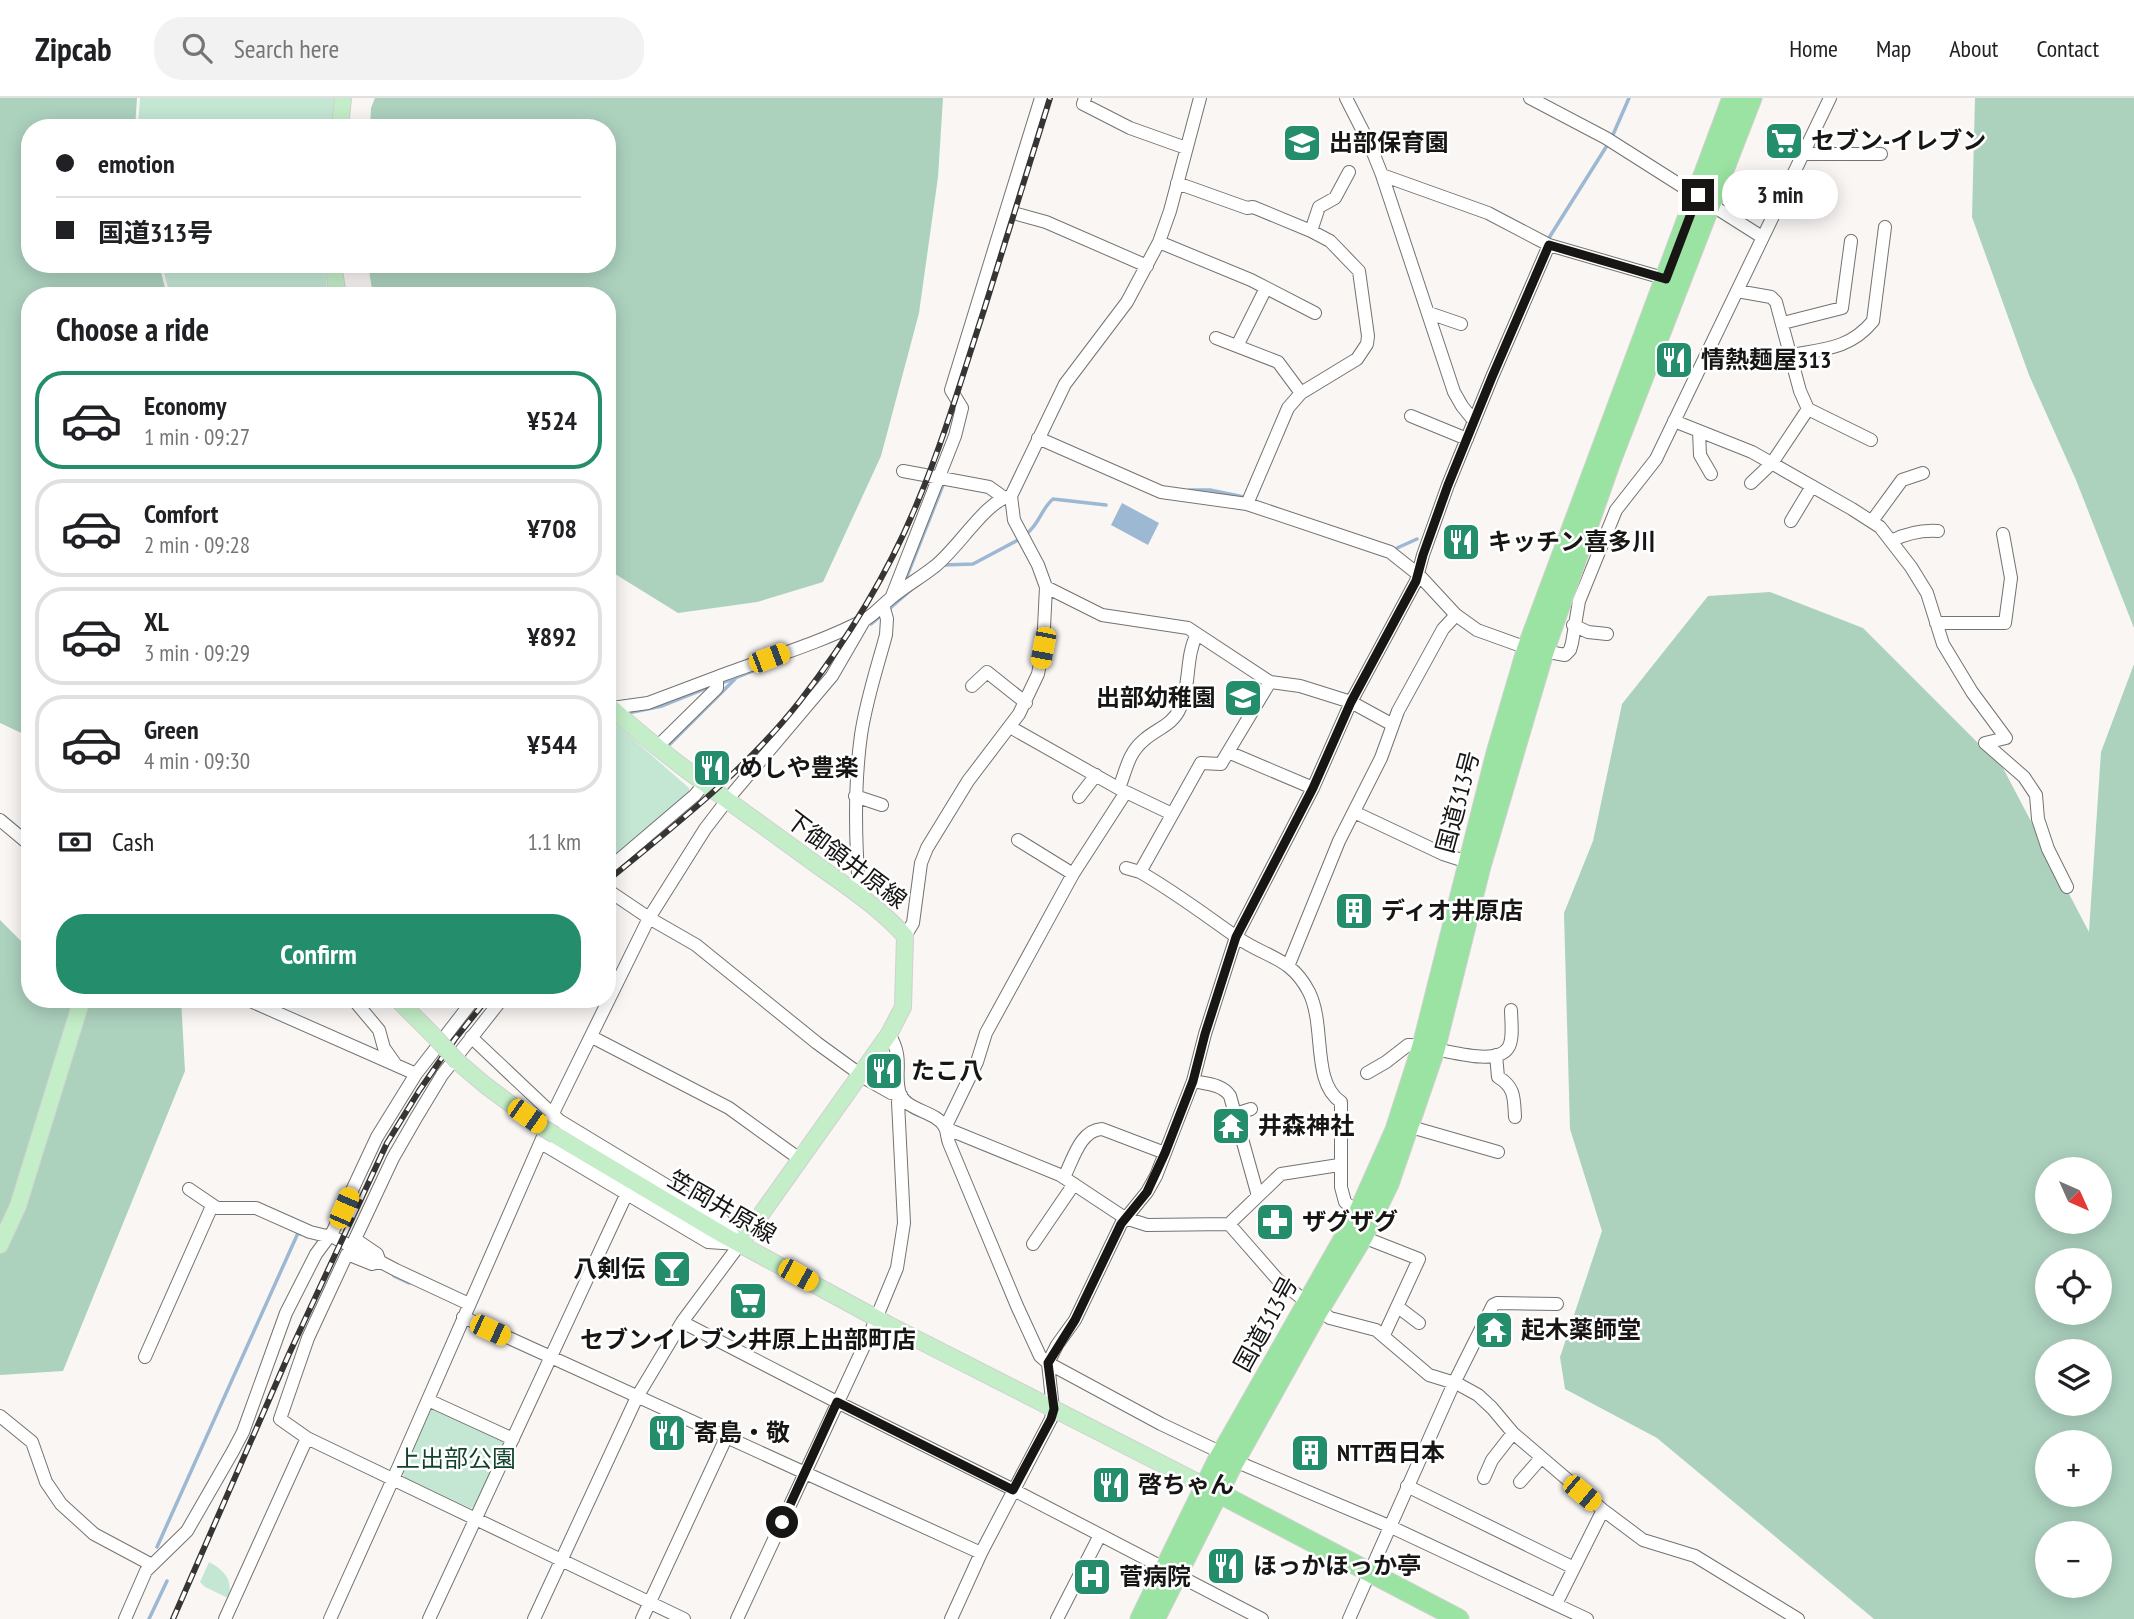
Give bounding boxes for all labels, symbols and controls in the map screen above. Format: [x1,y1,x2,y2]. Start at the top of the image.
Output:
search box [154,17,644,80]
text: Zipcab [35,27,112,70]
icon: search [178,29,216,67]
text: Search here [234,32,339,65]
text: Home [1789,33,1838,64]
text: Map [1876,33,1911,64]
text: About [1949,33,1998,64]
text: Contact [2036,33,2099,64]
supermarket icon: セブン-イレブン [1763,120,1805,162]
school or university icon: 出部保育園 [1281,122,1323,164]
place label: セブン-イレブン [1811,125,1986,156]
place label: 出部保育園 [1329,127,1449,158]
text: emotion [98,147,175,180]
callout: 3 min [1722,170,1838,220]
route end [1682,179,1714,211]
text: 3 min [1757,180,1803,209]
text: 国道313号 [98,216,213,249]
text: Choose a ride [56,308,209,350]
restaurant icon: 情熱麺屋313 [1653,339,1695,381]
place label: 情熱麺屋313 [1701,344,1831,375]
icon: car [60,389,123,452]
text: Economy [144,389,226,422]
text: ¥524 [527,404,577,437]
text: 1 min · 09:27 [144,422,250,451]
icon: car [60,497,123,560]
text: Comfort [144,497,218,530]
text: ¥708 [527,512,577,545]
restaurant icon: キッチン喜多川 [1440,521,1482,563]
place label: キッチン喜多川 [1488,526,1656,557]
text: 2 min · 09:28 [144,530,250,559]
icon: car [60,605,123,668]
text: XL [144,605,169,638]
text: ¥892 [527,620,577,653]
car [1029,625,1058,671]
text: 3 min · 09:29 [144,638,250,667]
car [746,641,793,675]
school or university icon: 出部幼稚園 [1222,677,1264,719]
place label: 出部幼稚園 [1096,682,1216,713]
icon: car [60,713,123,776]
text: Green [144,713,199,746]
text: ¥544 [527,728,577,761]
text: 4 min · 09:30 [144,746,250,775]
restaurant icon: めしや豊楽 [691,747,733,789]
street label: 国道313号 [1429,747,1486,856]
place label: めしや豊楽 [739,752,859,783]
street label: 下御領井原線 [779,804,913,915]
icon: cash [56,823,94,861]
text: Cash [112,825,154,858]
text: 1.1 km [527,827,581,856]
building icon: ディオ井原店 [1333,890,1375,932]
place label: ディオ井原店 [1381,895,1523,926]
button: Confirm [56,914,581,994]
restaurant icon: たこ八 [863,1050,905,1092]
place label: たこ八 [911,1055,983,1086]
car [504,1095,551,1137]
temple icon: 井森神社 [1210,1105,1252,1147]
place label: 井森神社 [1258,1110,1354,1141]
north arrow [2035,1157,2112,1234]
map controls [2035,1157,2112,1598]
street label: 笠岡井原線 [663,1163,782,1250]
car [327,1185,362,1231]
pharmacy icon: ザグザグ [1254,1201,1296,1243]
place label: ザグザグ [1302,1206,1398,1237]
bar icon: 八剣伝 [651,1248,693,1290]
button: locate [2035,1248,2112,1325]
place label: 八剣伝 [573,1253,645,1284]
car [775,1256,822,1294]
street label: 国道313号 [1227,1271,1304,1377]
supermarket icon: セブンイレブン井原上出部町店 [727,1280,769,1322]
temple icon: 起木薬師堂 [1473,1309,1515,1351]
car [467,1312,514,1348]
place label: 起木薬師堂 [1521,1314,1641,1345]
place label: セブンイレブン井原上出部町店 [580,1324,916,1355]
button: layers [2035,1339,2112,1416]
restaurant icon: 寄島・敬 [646,1412,688,1454]
place label: 寄島・敬 [694,1417,790,1448]
button: + [2035,1430,2112,1507]
building icon: NTT西日本 [1289,1432,1331,1474]
place label: NTT西日本 [1337,1437,1445,1468]
park label: 上出部公園 [396,1443,516,1474]
restaurant icon: 啓ちゃん [1090,1464,1132,1506]
place label: 啓ちゃん [1138,1469,1234,1500]
car [1560,1471,1605,1515]
route start [766,1506,798,1538]
button: − [2035,1521,2112,1598]
restaurant icon: ほっかほっか亭 [1205,1545,1247,1587]
place label: ほっかほっか亭 [1253,1550,1421,1581]
hospital icon: 菅病院 [1071,1556,1113,1598]
place label: 菅病院 [1119,1561,1191,1592]

